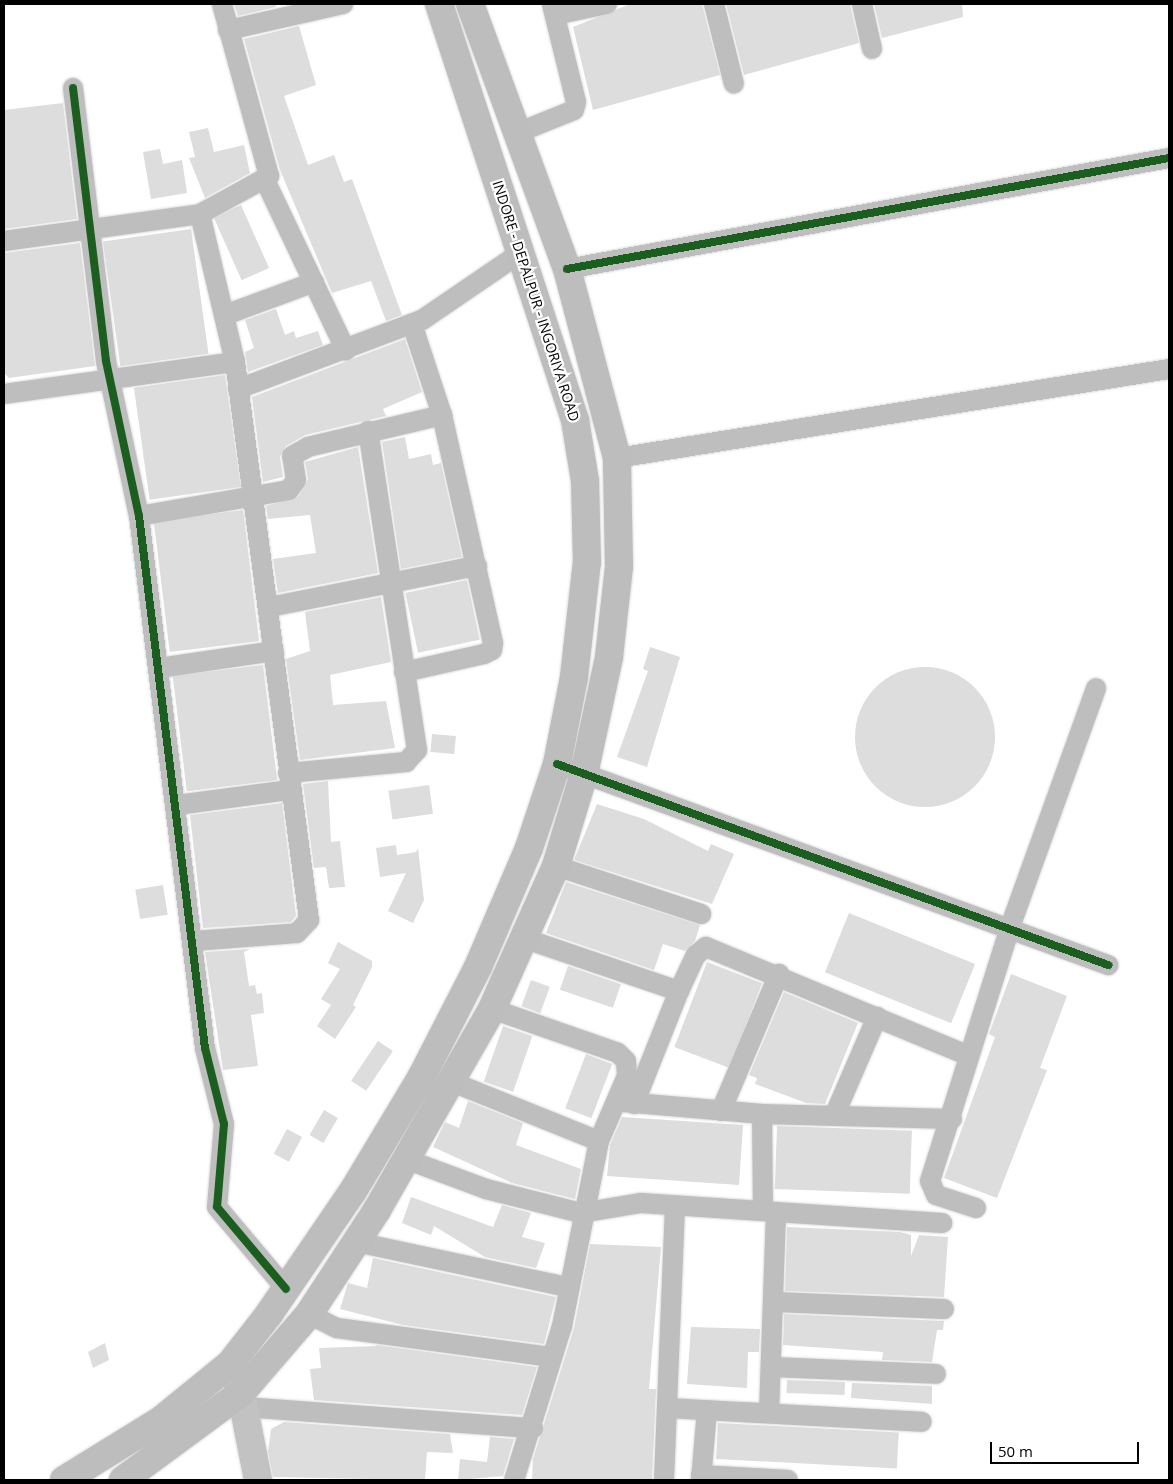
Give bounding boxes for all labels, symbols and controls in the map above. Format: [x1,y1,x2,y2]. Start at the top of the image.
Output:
street label: INDORE - DEPALPUR - INGORIYA ROAD [489,178,583,424]
scale bar [993,1432,1142,1464]
text: 50 m [998,1441,1033,1461]

